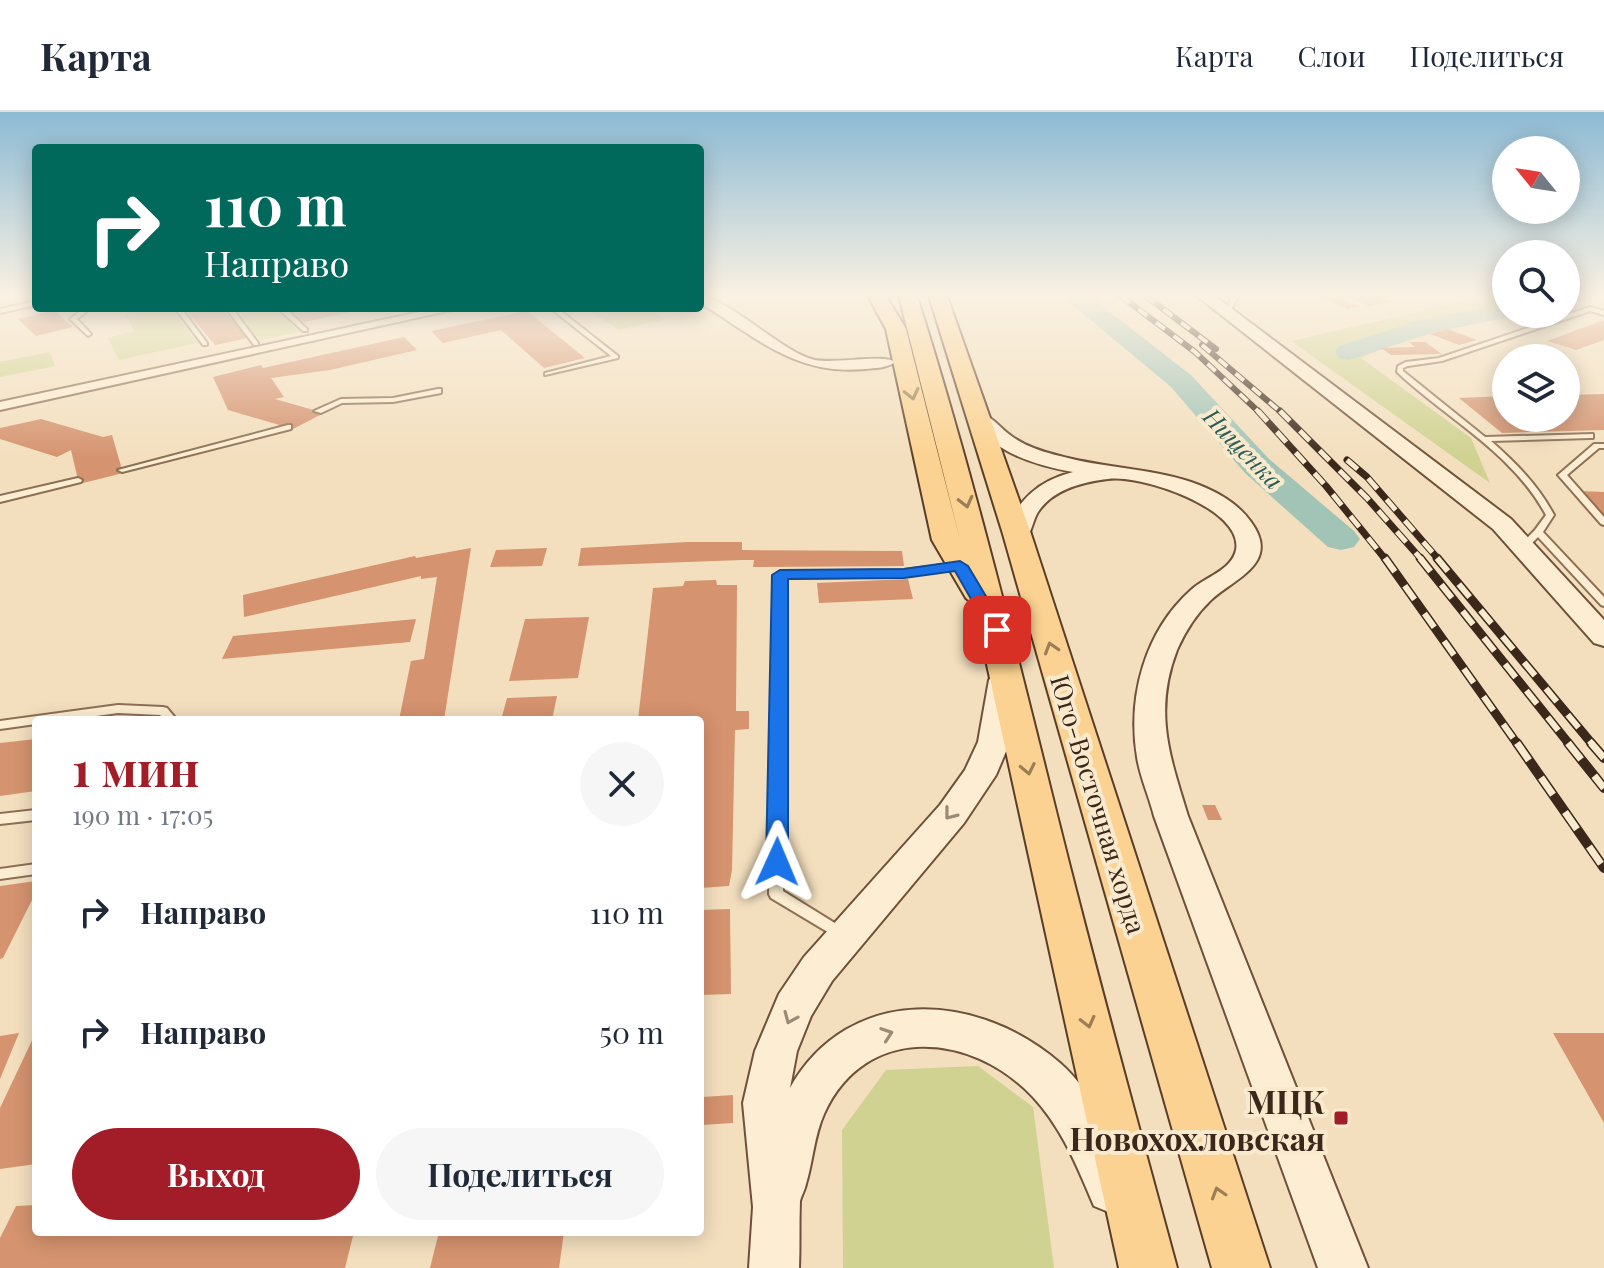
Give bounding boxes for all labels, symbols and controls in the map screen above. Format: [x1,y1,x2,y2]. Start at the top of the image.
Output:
text: Карта [40,30,152,81]
text: Карта [1175,37,1254,74]
text: Слои [1298,37,1365,74]
text: Поделиться [1409,37,1564,74]
north arrow [1492,136,1580,224]
map controls [1492,136,1580,432]
text: 110 m [204,166,347,241]
icon: right [72,176,176,280]
text: Направо [204,238,349,286]
button: search [1492,240,1580,328]
button: layers [1492,344,1580,432]
one-way arrow [903,387,920,401]
water label: Нищенка [1197,400,1291,496]
one-way arrow [956,495,973,509]
pin [963,596,1031,664]
icon: arrive [975,608,1019,652]
one-way arrow [1044,642,1060,656]
street label: Юго-Восточная хорда [1043,670,1155,938]
text: 1 мин [72,735,199,799]
button: close [580,742,664,826]
one-way arrow [1019,762,1036,776]
text: 190 m · 17:05 [72,797,213,832]
one-way arrow [946,805,960,820]
position arrow [735,820,819,904]
icon: right [72,890,116,934]
text: Направо [140,892,266,932]
text: 110 m [590,892,664,932]
icon: right [72,1010,116,1054]
one-way arrow [784,1010,800,1024]
text: Направо [140,1012,266,1052]
text: 50 m [599,1012,664,1052]
one-way arrow [1079,1015,1096,1029]
one-way arrow [879,1028,893,1044]
place label: МЦК Новохохловская [1070,1079,1325,1159]
marker: МЦК Новохохловская [1332,1109,1350,1127]
button: Выход [72,1128,360,1220]
button: Поделиться [376,1128,664,1220]
one-way arrow [1211,1187,1227,1201]

